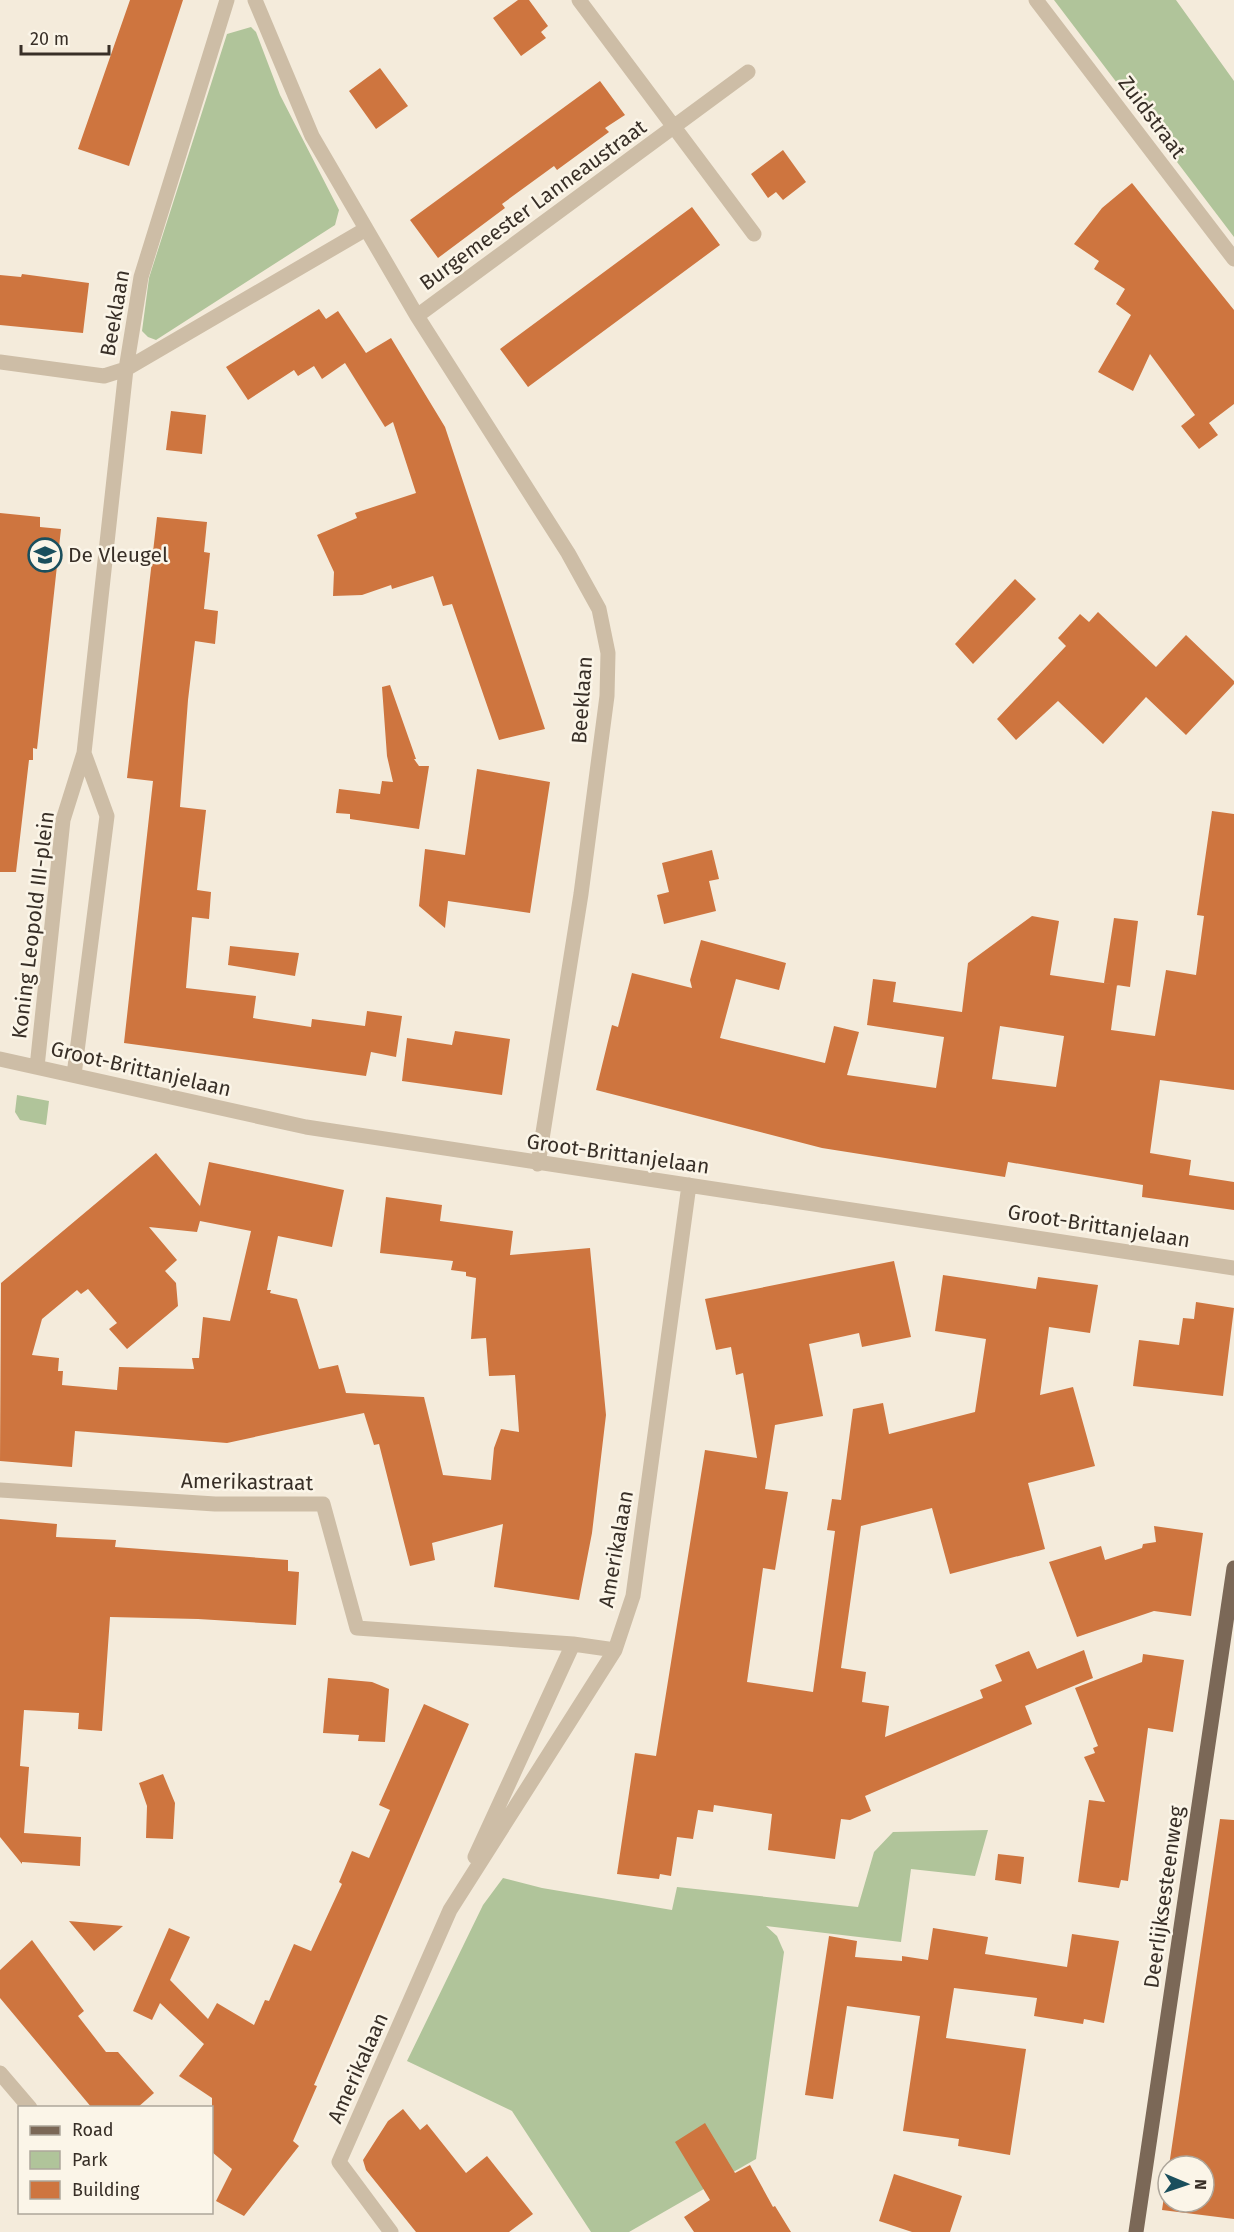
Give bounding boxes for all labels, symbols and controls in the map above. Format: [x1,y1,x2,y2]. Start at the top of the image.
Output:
scale bar [21,18,110,56]
text: 20 m [30,28,69,50]
street label: Zuidstraat [1113,71,1192,164]
street label: Burgemeester Lanneaustraat [414,114,652,296]
street label: Beeklaan [95,268,135,358]
school or university icon: De Vleugel [27,537,63,573]
place label: De Vleugel [68,542,168,568]
street label: Beeklaan [566,655,598,745]
street label: Koning Leopold III-plein [6,810,60,1040]
street label: Groot-Brittanjelaan [48,1036,234,1102]
street label: Groot-Brittanjelaan [525,1128,711,1180]
street label: Groot-Brittanjelaan [1006,1199,1192,1253]
street label: Amerikastraat [181,1468,314,1496]
street label: Amerikalaan [593,1489,639,1609]
street label: Deerlijksesteenweg [1138,1804,1190,1990]
street label: Amerikalaan [322,2009,394,2127]
legend [18,2106,213,2214]
text: Road [72,2119,114,2141]
text: Park [72,2149,108,2171]
north arrow [1156,2154,1216,2214]
text: Building [72,2179,140,2201]
text: N [1191,2179,1210,2190]

